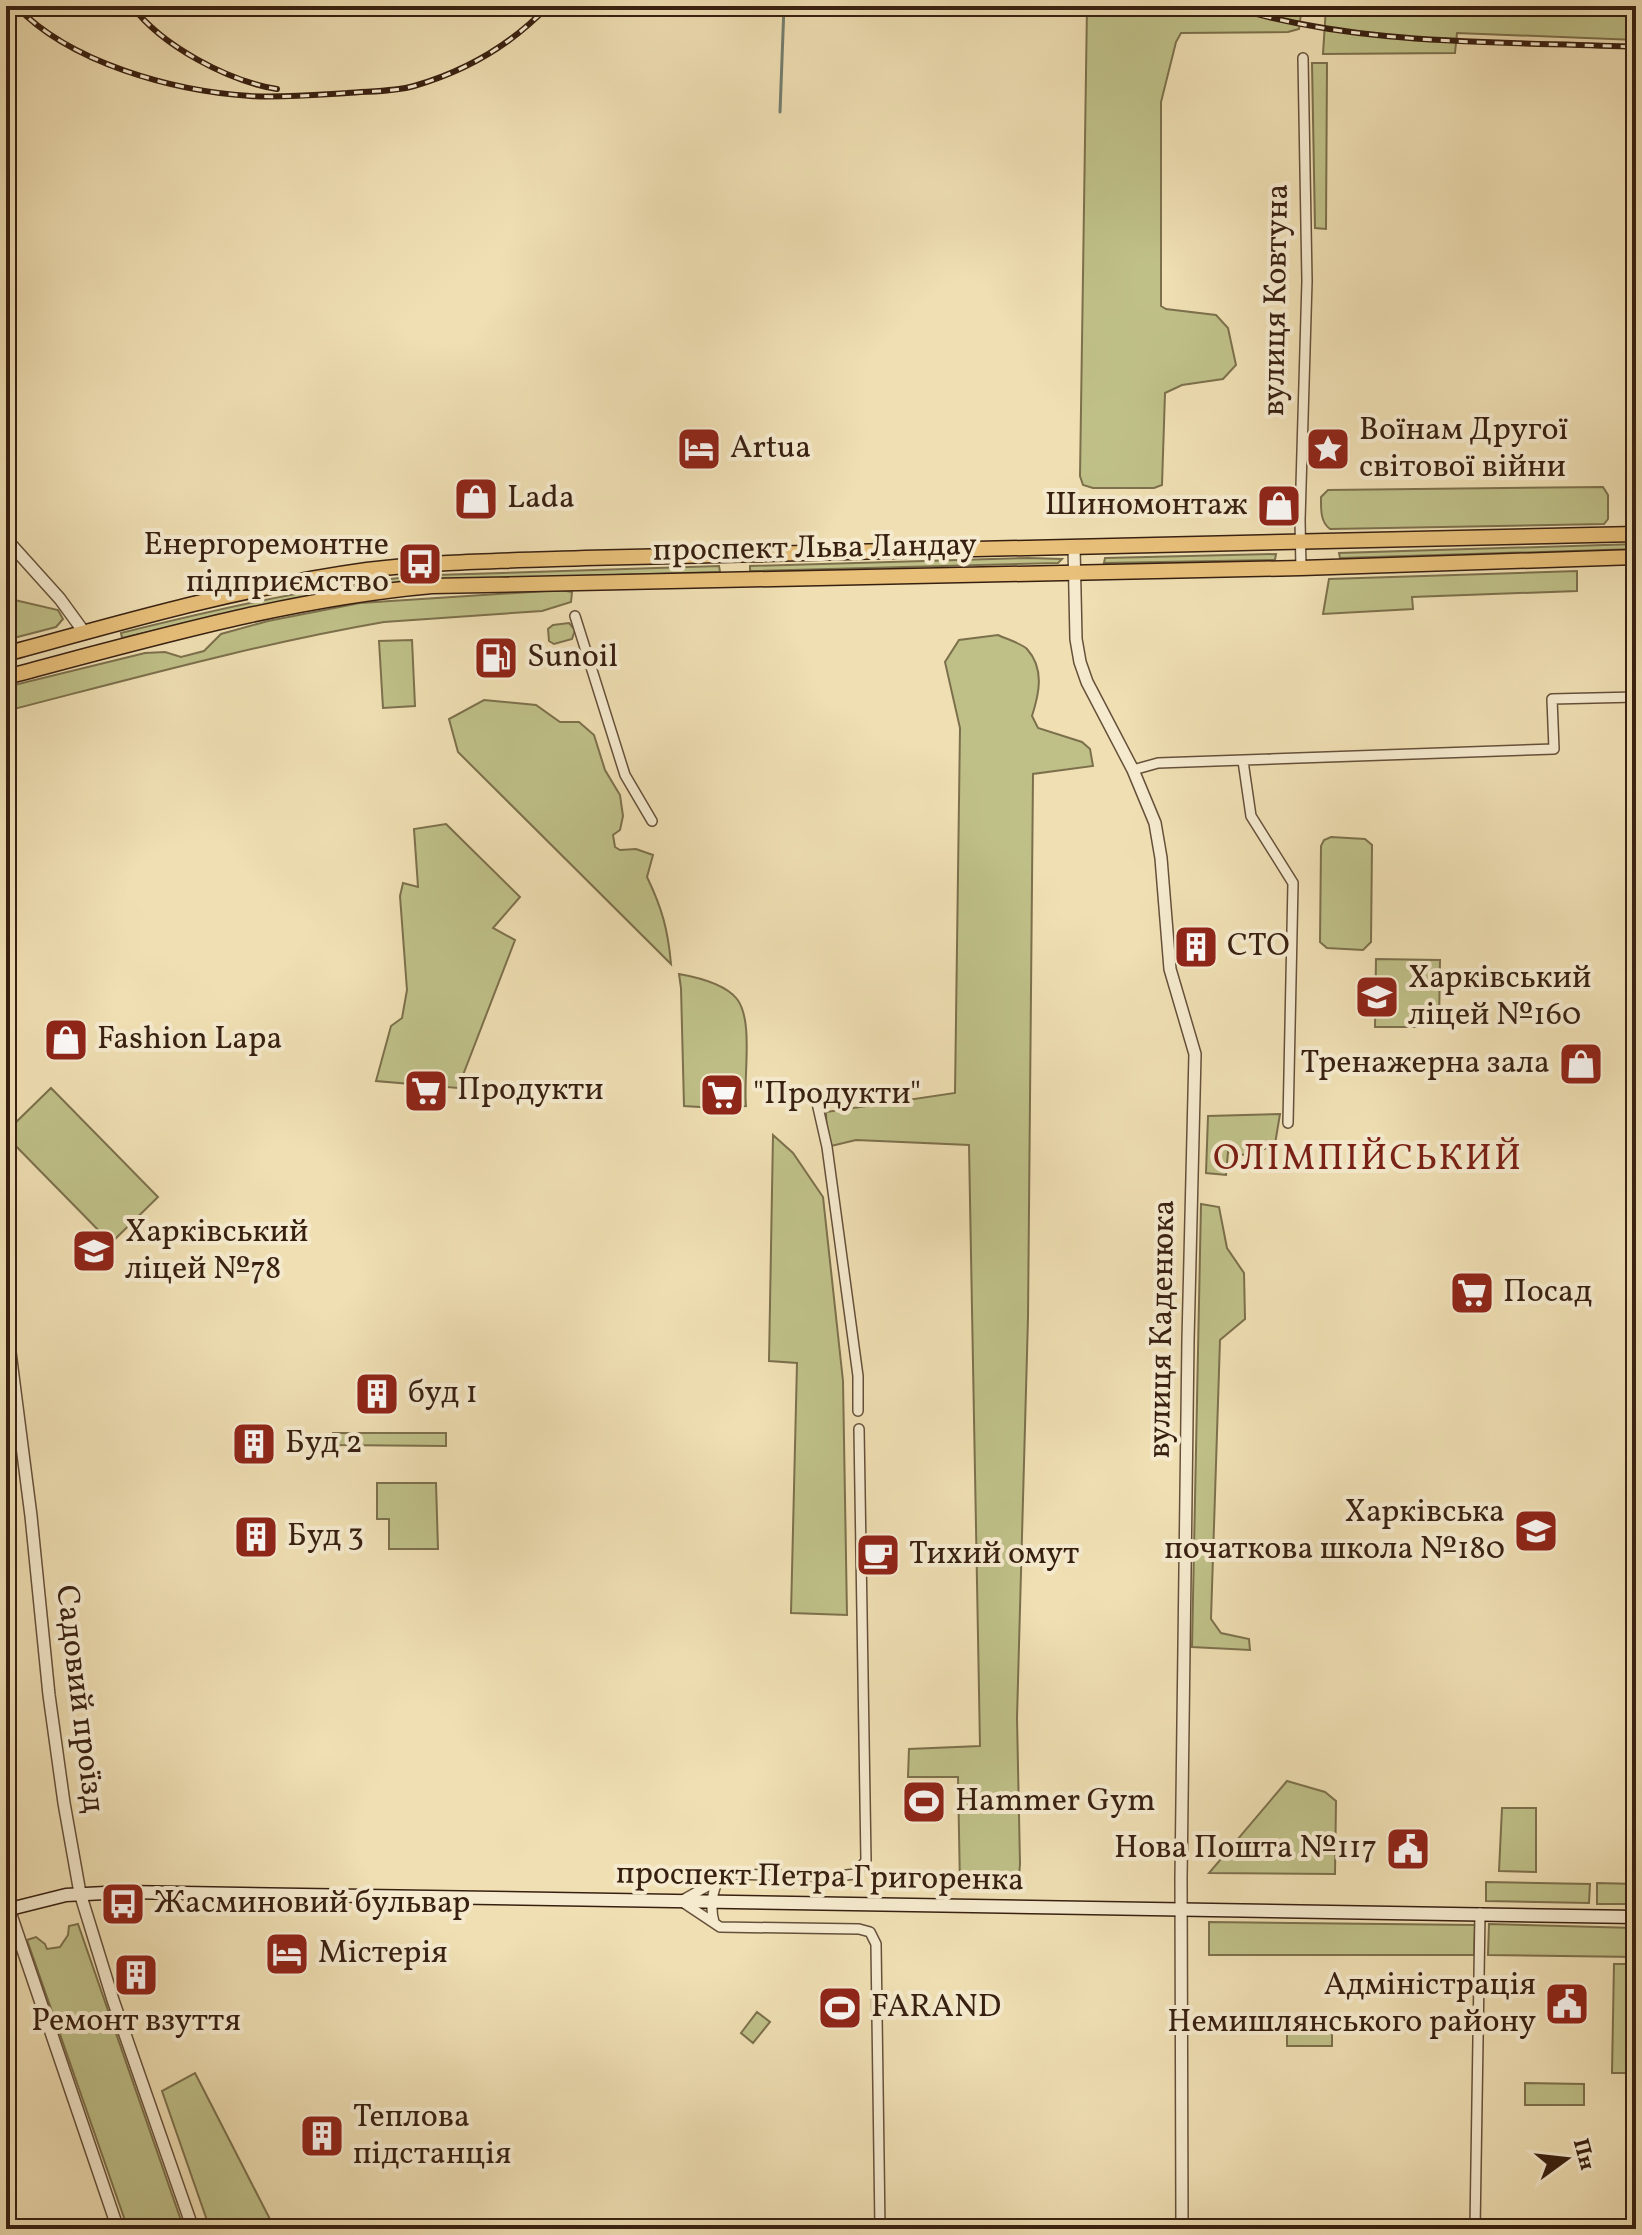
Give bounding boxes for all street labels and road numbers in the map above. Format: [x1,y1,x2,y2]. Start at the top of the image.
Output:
street label: вулиця Ковтуна [1253,183,1301,417]
street label: проспект Льва Ландау [653,524,977,574]
street label: вулиця Каденюка [1139,1199,1187,1459]
street label: Садовий проїзд [43,1583,115,1815]
street label: проспект Петра Григоренка [616,1852,1024,1904]

